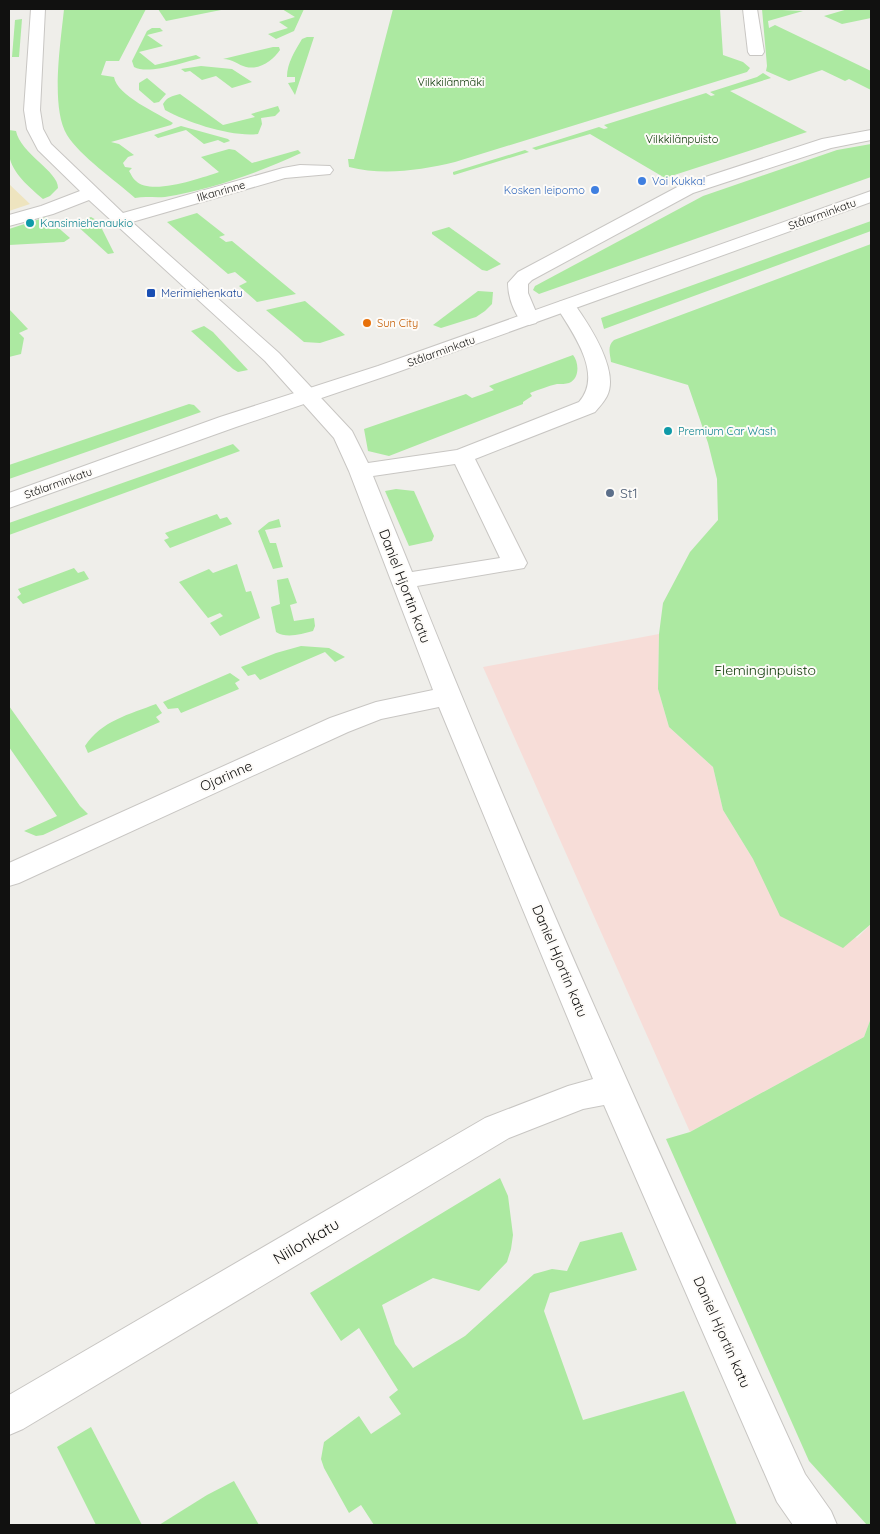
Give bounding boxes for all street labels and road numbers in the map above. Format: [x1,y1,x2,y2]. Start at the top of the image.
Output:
street label: Ilkanrinne [195,177,247,205]
street label: Stålarminkatu [786,195,858,233]
street label: Stålarminkatu [405,332,477,370]
street label: Stålarminkatu [22,464,94,502]
street label: Daniel Hjortin katu [375,526,435,646]
street label: Ojarinne [197,756,255,796]
street label: Daniel Hjortin katu [528,902,592,1020]
street label: Niilonkatu [269,1213,343,1269]
street label: Daniel Hjortin katu [689,1273,755,1391]

